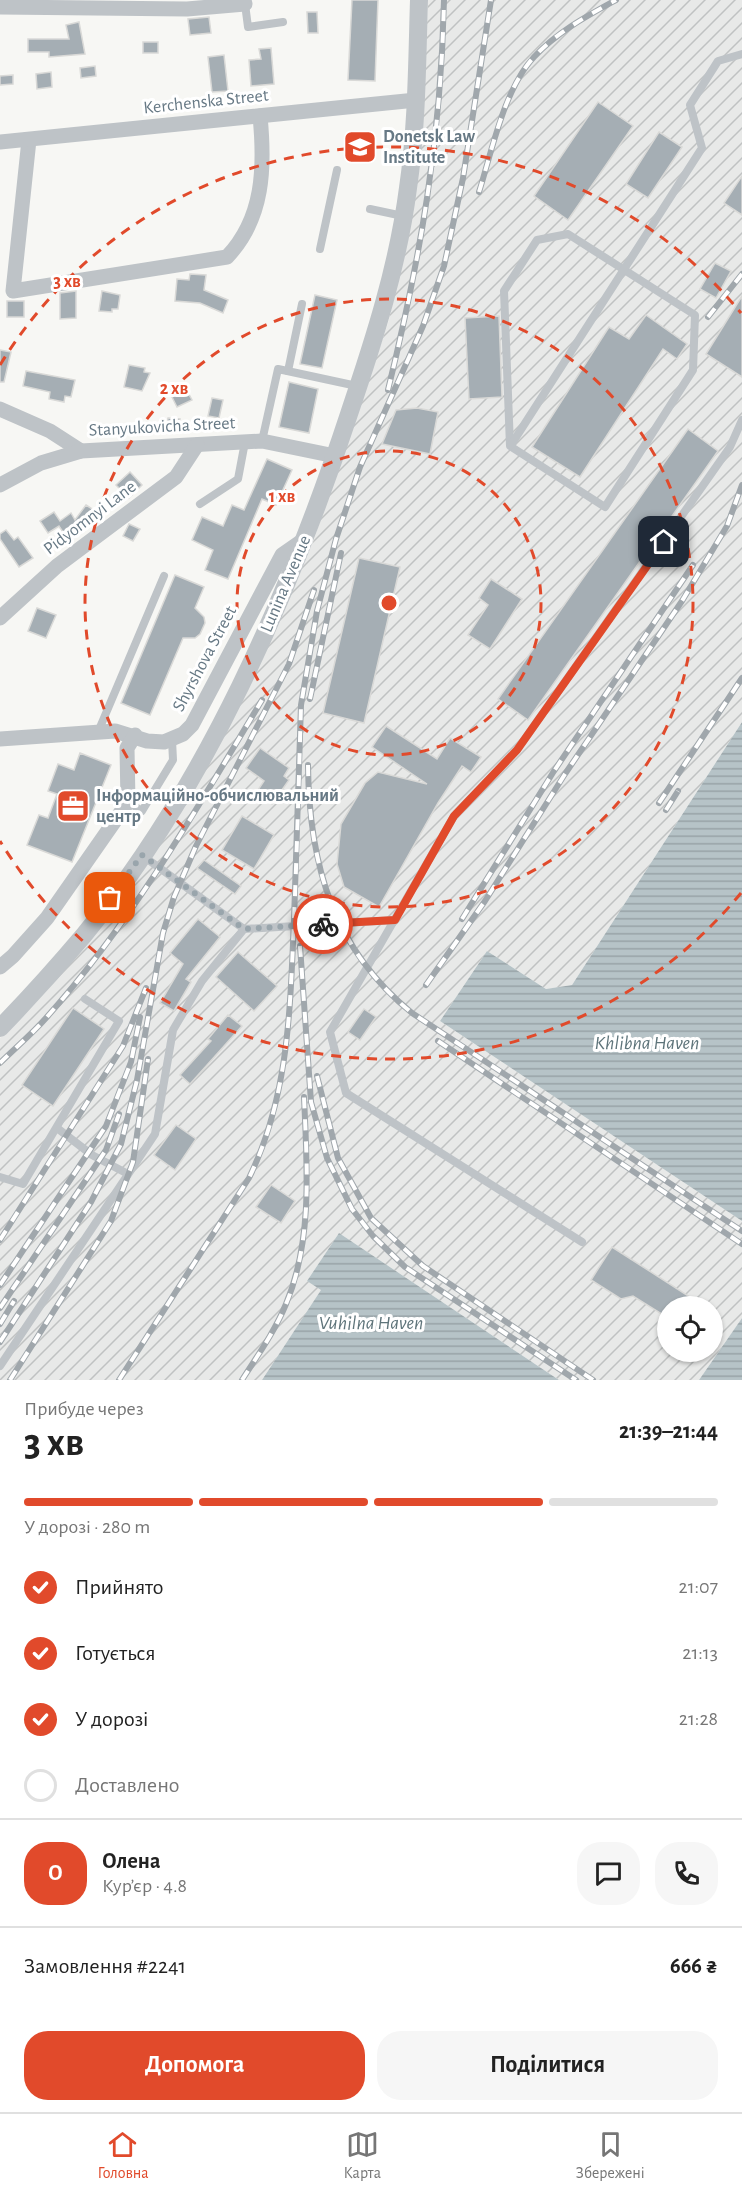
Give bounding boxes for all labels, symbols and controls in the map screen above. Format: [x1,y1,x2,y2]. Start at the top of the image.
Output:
street label: Kerchenska Street [143,86,270,118]
place label: Donetsk Law Institute [383,128,475,167]
school or university icon: Donetsk Law Institute [342,129,378,165]
text: 3 хв [53,273,81,291]
text: 2 хв [160,380,188,398]
street label: Stanyukovicha Street [88,414,236,440]
street label: Pidyomnyi Lane [40,478,140,558]
text: 1 хв [269,488,295,506]
pin [638,516,689,567]
icon: home [647,525,680,558]
street label: Lunina Avenue [258,533,314,635]
centre of rings [379,593,399,613]
street label: Shyrshova Street [170,603,240,715]
place label: Інформаційно-обчислювальний центр [96,787,339,826]
office icon: Інформаційно-обчислювальний центр [55,788,91,824]
pin [84,872,135,923]
icon: bag [93,881,126,914]
courier [293,894,353,954]
icon: bike [307,908,340,941]
water label: Khlibna Haven [595,1033,699,1053]
map controls [657,1296,723,1362]
button: locate [657,1296,723,1362]
water label: Vuhilna Haven [319,1313,423,1333]
text: Прибуде через [24,1399,144,1419]
text: 21:39–21:44 [619,1420,718,1442]
text: 3 хв [24,1424,84,1463]
text: У дорозі · 280 m [24,1517,150,1537]
icon: check [24,1571,57,1604]
text: Прийнято [75,1576,163,1598]
text: 21:07 [679,1577,718,1597]
icon: check [24,1637,57,1670]
text: Готується [75,1642,156,1664]
text: 21:13 [682,1643,718,1663]
icon: check [24,1703,57,1736]
text: У дорозі [75,1708,148,1730]
text: 21:28 [679,1709,718,1729]
text: Доставлено [75,1774,180,1796]
button: chat [577,1842,640,1905]
button: phone [655,1842,718,1905]
text: Олена [102,1850,160,1872]
text: О [48,1862,63,1884]
text: Кур’єр · 4.8 [102,1876,187,1896]
text: Замовлення #2241 [24,1955,186,1977]
text: 666 ₴ [670,1955,718,1977]
button: Допомога [24,2031,365,2100]
button: Поділитися [377,2031,718,2100]
tab: Головна [97,2128,149,2183]
tab: Карта [343,2128,381,2183]
tab: Збережені [576,2128,645,2183]

